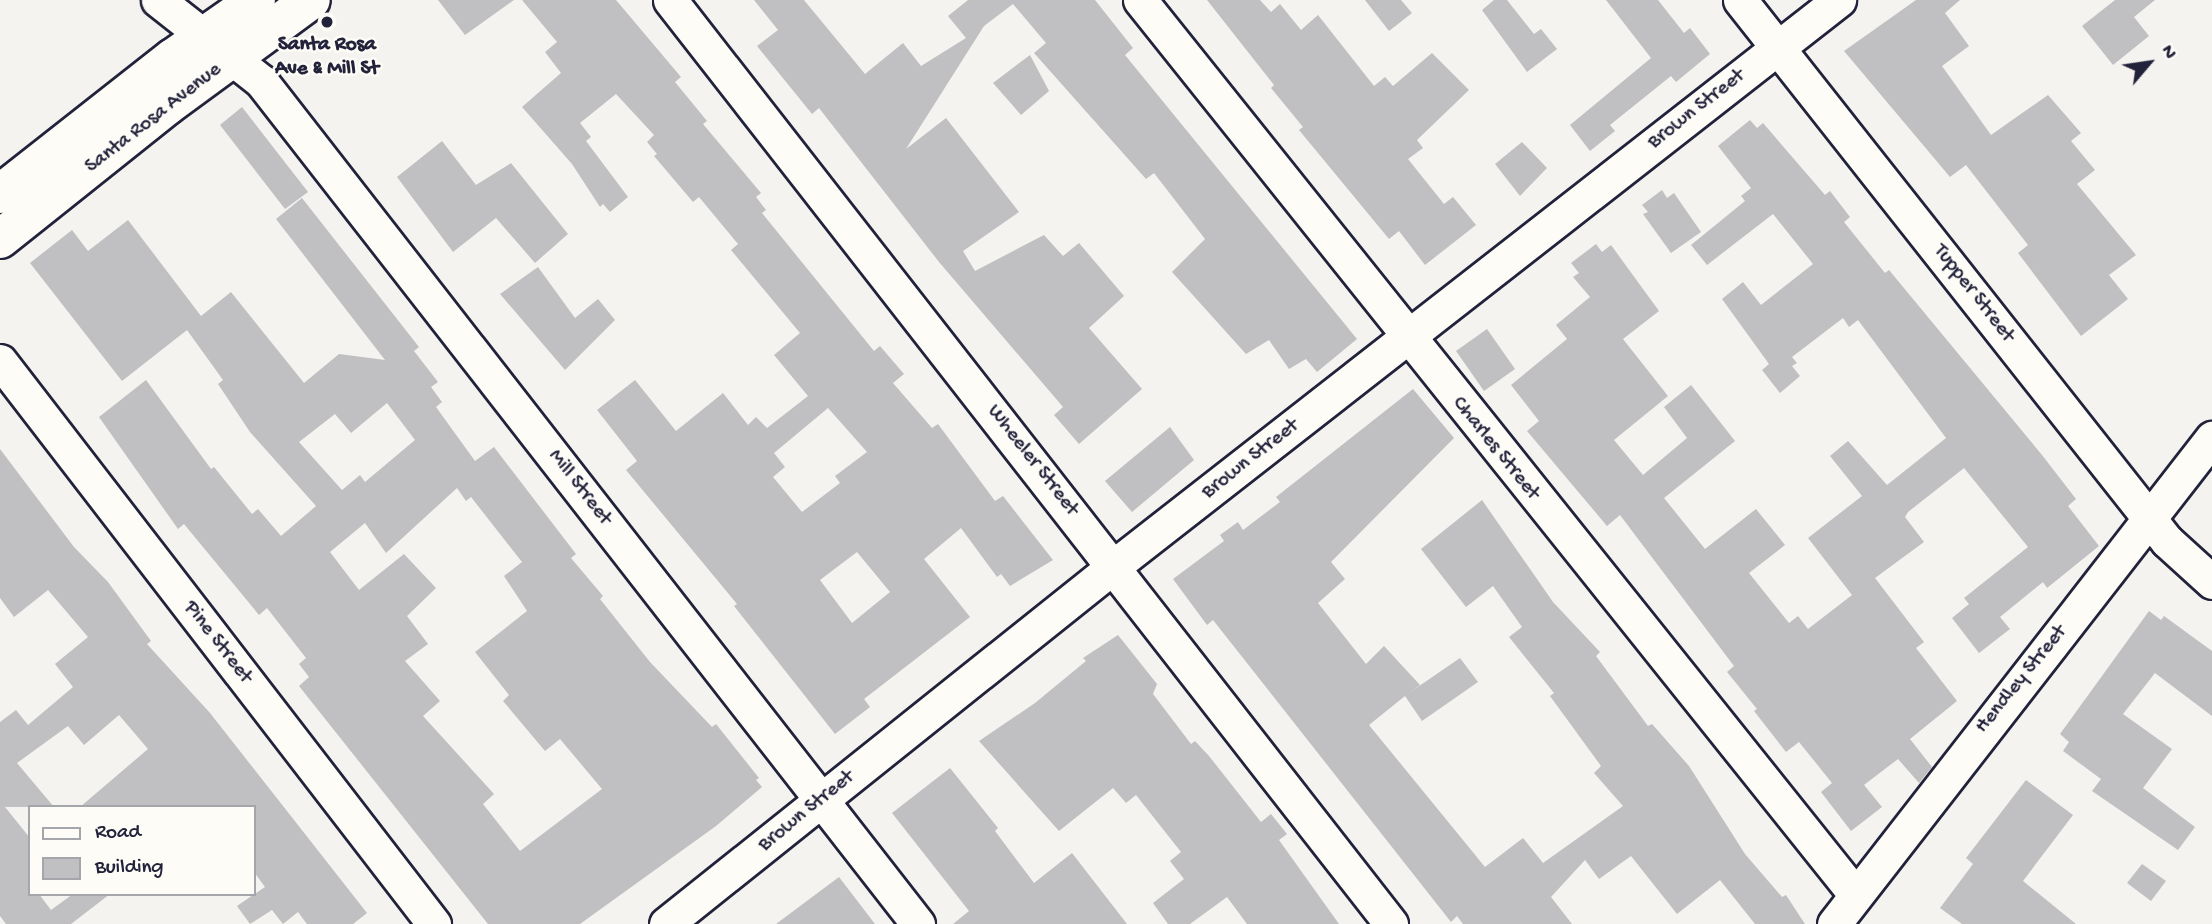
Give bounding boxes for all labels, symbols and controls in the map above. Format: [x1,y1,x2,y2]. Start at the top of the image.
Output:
marker: Santa Rosa Ave & Mill St [319,14,335,30]
north arrow [2114,28,2184,98]
place label: Santa Rosa Ave & Mill St [275,33,379,83]
text: N [2155,42,2181,64]
street label: Santa Rosa Avenue [81,58,227,180]
street label: Brown Street [1643,64,1751,156]
street label: Tupper Street [1927,240,2019,348]
street label: Charles Street [1446,392,1544,506]
street label: Wheeler Street [981,400,1083,522]
street label: Brown Street [1197,414,1305,506]
street label: Mill Street [542,445,616,531]
street label: Pine Street [177,597,257,689]
street label: Hendley Street [1971,621,2073,739]
street label: Brown Street [754,766,860,858]
legend [28,805,256,896]
text: Road [95,821,141,846]
text: Building [95,856,164,881]

